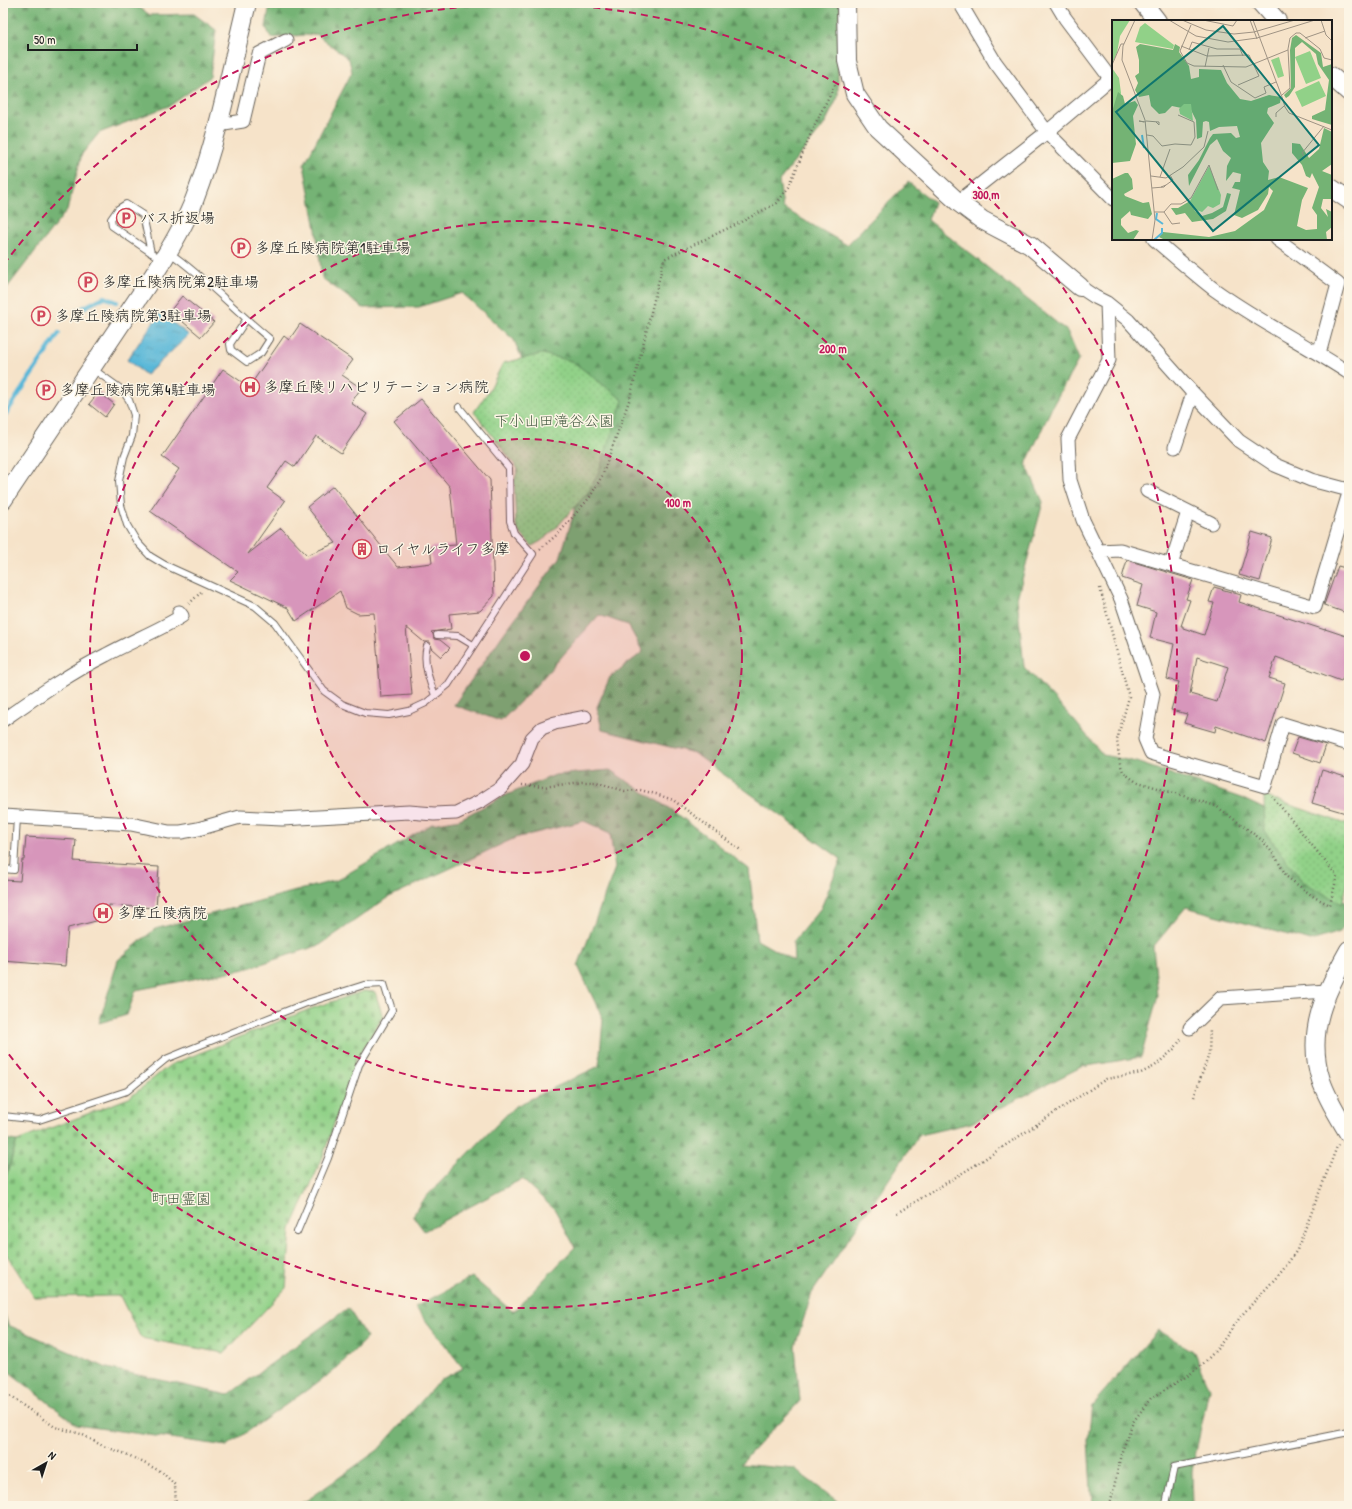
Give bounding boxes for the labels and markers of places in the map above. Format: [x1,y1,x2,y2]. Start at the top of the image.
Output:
parking icon: バス折返場 [115,207,137,229]
place label: バス折返場 [140,207,215,228]
parking icon: 多摩丘陵病院第1駐車場 [230,237,252,259]
place label: 多摩丘陵病院第1駐車場 [255,237,410,258]
parking icon: 多摩丘陵病院第2駐車場 [77,271,99,293]
place label: 多摩丘陵病院第2駐車場 [102,271,259,292]
parking icon: 多摩丘陵病院第3駐車場 [30,305,52,327]
place label: 多摩丘陵病院第3駐車場 [55,305,212,326]
hospital icon: 多摩丘陵リハビリテーション病院 [239,376,261,398]
place label: 多摩丘陵リハビリテーション病院 [264,376,489,397]
parking icon: 多摩丘陵病院第4駐車場 [35,379,57,401]
place label: 多摩丘陵病院第4駐車場 [60,379,216,400]
building icon: ロイヤルライフ多摩 [351,538,373,560]
place label: ロイヤルライフ多摩 [376,538,510,559]
centre of rings [518,649,532,663]
hospital icon: 多摩丘陵病院 [92,902,114,924]
place label: 多摩丘陵病院 [117,902,207,923]

